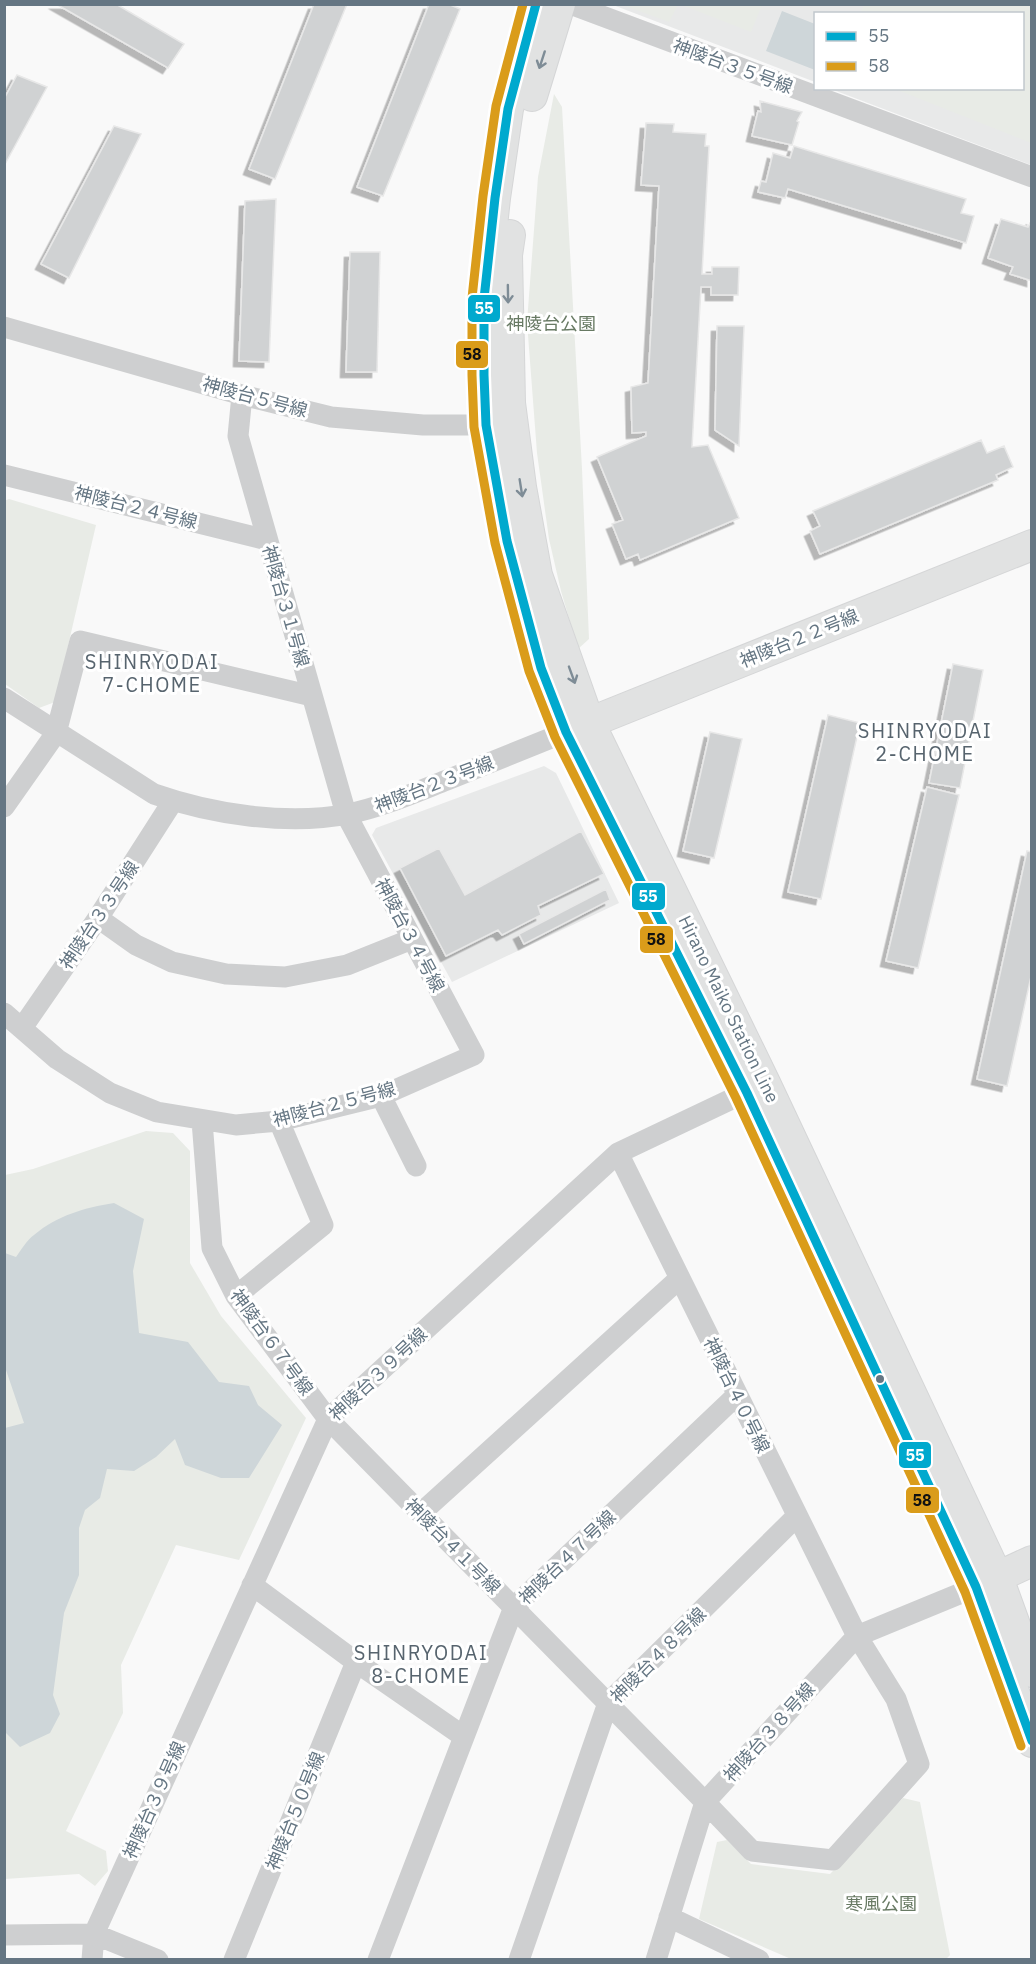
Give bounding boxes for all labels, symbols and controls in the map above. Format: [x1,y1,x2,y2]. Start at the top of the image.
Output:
legend [814,12,1024,90]
text: 55 [868,24,890,47]
street label: 神陵台３５号線 [670,34,796,98]
one-way arrow [536,50,547,69]
text: 58 [868,54,890,77]
one-way arrow [502,283,514,303]
line badge: 55 [467,294,501,323]
text: 55 [474,298,494,318]
park label: 神陵台公園 [506,312,596,335]
line badge: 58 [455,340,489,369]
text: 58 [462,344,482,364]
street label: 神陵台５号線 [200,372,310,422]
one-way arrow [516,477,527,497]
street label: 神陵台２４号線 [72,481,200,533]
street label: 神陵台３１号線 [258,542,314,670]
street label: 神陵台２２号線 [736,604,862,672]
district label: SHINRYODAI 7-CHOME [85,648,219,698]
one-way arrow [568,665,579,684]
district label: SHINRYODAI 2-CHOME [858,717,992,767]
street label: 神陵台２３号線 [371,751,497,817]
street label: 神陵台３３号線 [54,856,144,974]
street label: 神陵台３４号線 [370,874,450,996]
line badge: 55 [631,882,666,911]
text: 55 [638,886,658,906]
street label: Hirano Maiko Station Line [674,912,784,1107]
line badge: 58 [639,925,674,954]
text: 58 [646,929,666,949]
street label: 神陵台２５号線 [270,1077,398,1131]
street label: 神陵台６７号線 [226,1284,318,1400]
street label: 神陵台３９号線 [324,1323,432,1425]
street label: 神陵台４０号線 [699,1333,775,1457]
unlabelled marker [874,1373,886,1385]
line badge: 55 [898,1441,932,1469]
text: 55 [905,1445,925,1465]
line badge: 58 [905,1486,940,1514]
text: 58 [912,1490,932,1510]
street label: 神陵台４１号線 [400,1493,506,1599]
street label: 神陵台４７号線 [514,1505,620,1609]
street label: 神陵台４８号線 [605,1602,711,1708]
district label: SHINRYODAI 8-CHOME [354,1639,488,1689]
street label: 神陵台３８号線 [718,1677,820,1787]
street label: 神陵台３９号線 [118,1738,190,1862]
street label: 神陵台５０号線 [261,1748,329,1874]
park label: 寒風公園 [845,1892,917,1915]

